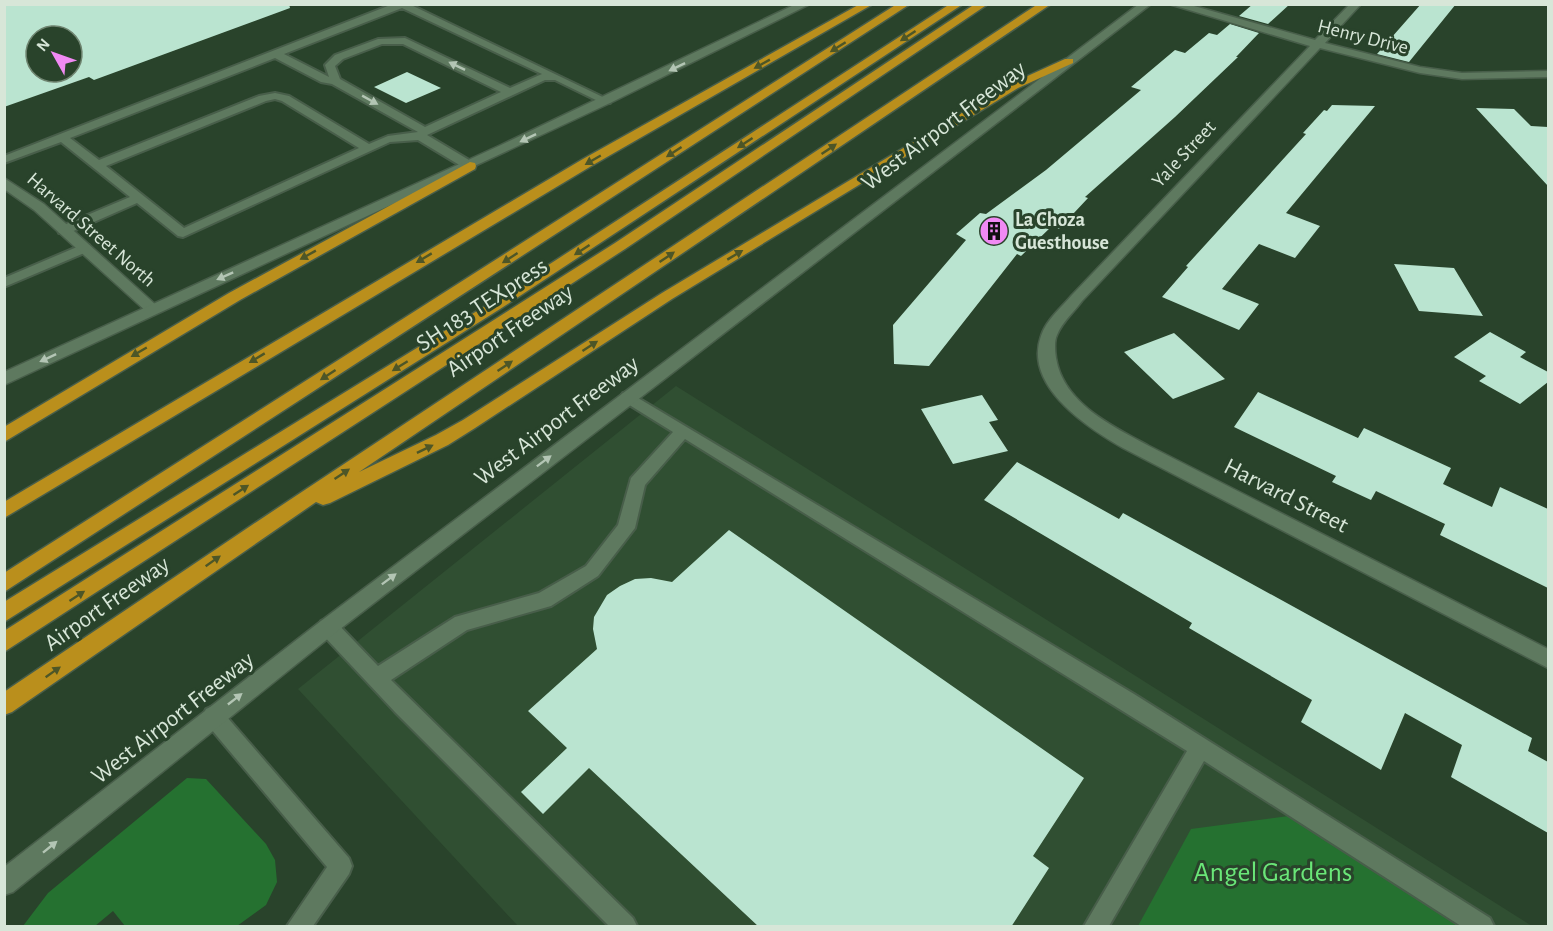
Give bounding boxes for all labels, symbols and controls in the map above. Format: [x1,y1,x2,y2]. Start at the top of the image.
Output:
street label: Henry Drive [1316,16,1410,58]
north arrow [24,24,84,84]
one-way arrow [901,30,917,42]
text: N [34,36,53,54]
one-way arrow [830,41,846,52]
street label: West Airport Freeway [857,57,1031,195]
one-way arrow [754,58,770,69]
one-way arrow [448,62,465,71]
one-way arrow [668,62,685,71]
one-way arrow [362,95,379,105]
street label: Yale Street [1148,116,1220,191]
one-way arrow [519,133,537,143]
one-way arrow [737,138,754,149]
one-way arrow [821,144,837,155]
one-way arrow [666,147,682,158]
one-way arrow [584,154,601,164]
street label: Harvard Street North [23,169,159,291]
place label: La Choza Guesthouse [1015,210,1109,253]
building icon: La Choza Guesthouse [978,215,1010,247]
one-way arrow [574,244,590,255]
one-way arrow [300,249,316,260]
one-way arrow [727,250,743,261]
one-way arrow [658,251,674,263]
one-way arrow [502,252,518,263]
one-way arrow [416,253,432,264]
street label: SH 183 TEXpress [412,254,552,356]
one-way arrow [215,271,233,281]
street label: Airport Freeway [442,280,578,382]
one-way arrow [582,340,598,351]
one-way arrow [130,347,147,357]
street label: West Airport Freeway [470,352,644,490]
one-way arrow [249,353,265,364]
one-way arrow [39,354,56,363]
one-way arrow [392,360,408,371]
one-way arrow [496,360,513,371]
one-way arrow [320,369,336,380]
one-way arrow [416,444,433,453]
street label: Harvard Street [1220,454,1352,538]
one-way arrow [536,455,552,467]
one-way arrow [334,468,350,480]
one-way arrow [233,485,249,496]
street label: Airport Freeway [40,552,174,656]
one-way arrow [205,555,221,567]
one-way arrow [382,574,397,586]
one-way arrow [69,590,85,601]
street label: West Airport Freeway [87,647,259,789]
one-way arrow [44,666,60,678]
one-way arrow [228,693,243,705]
one-way arrow [42,840,58,853]
park label: Angel Gardens [1194,859,1352,887]

